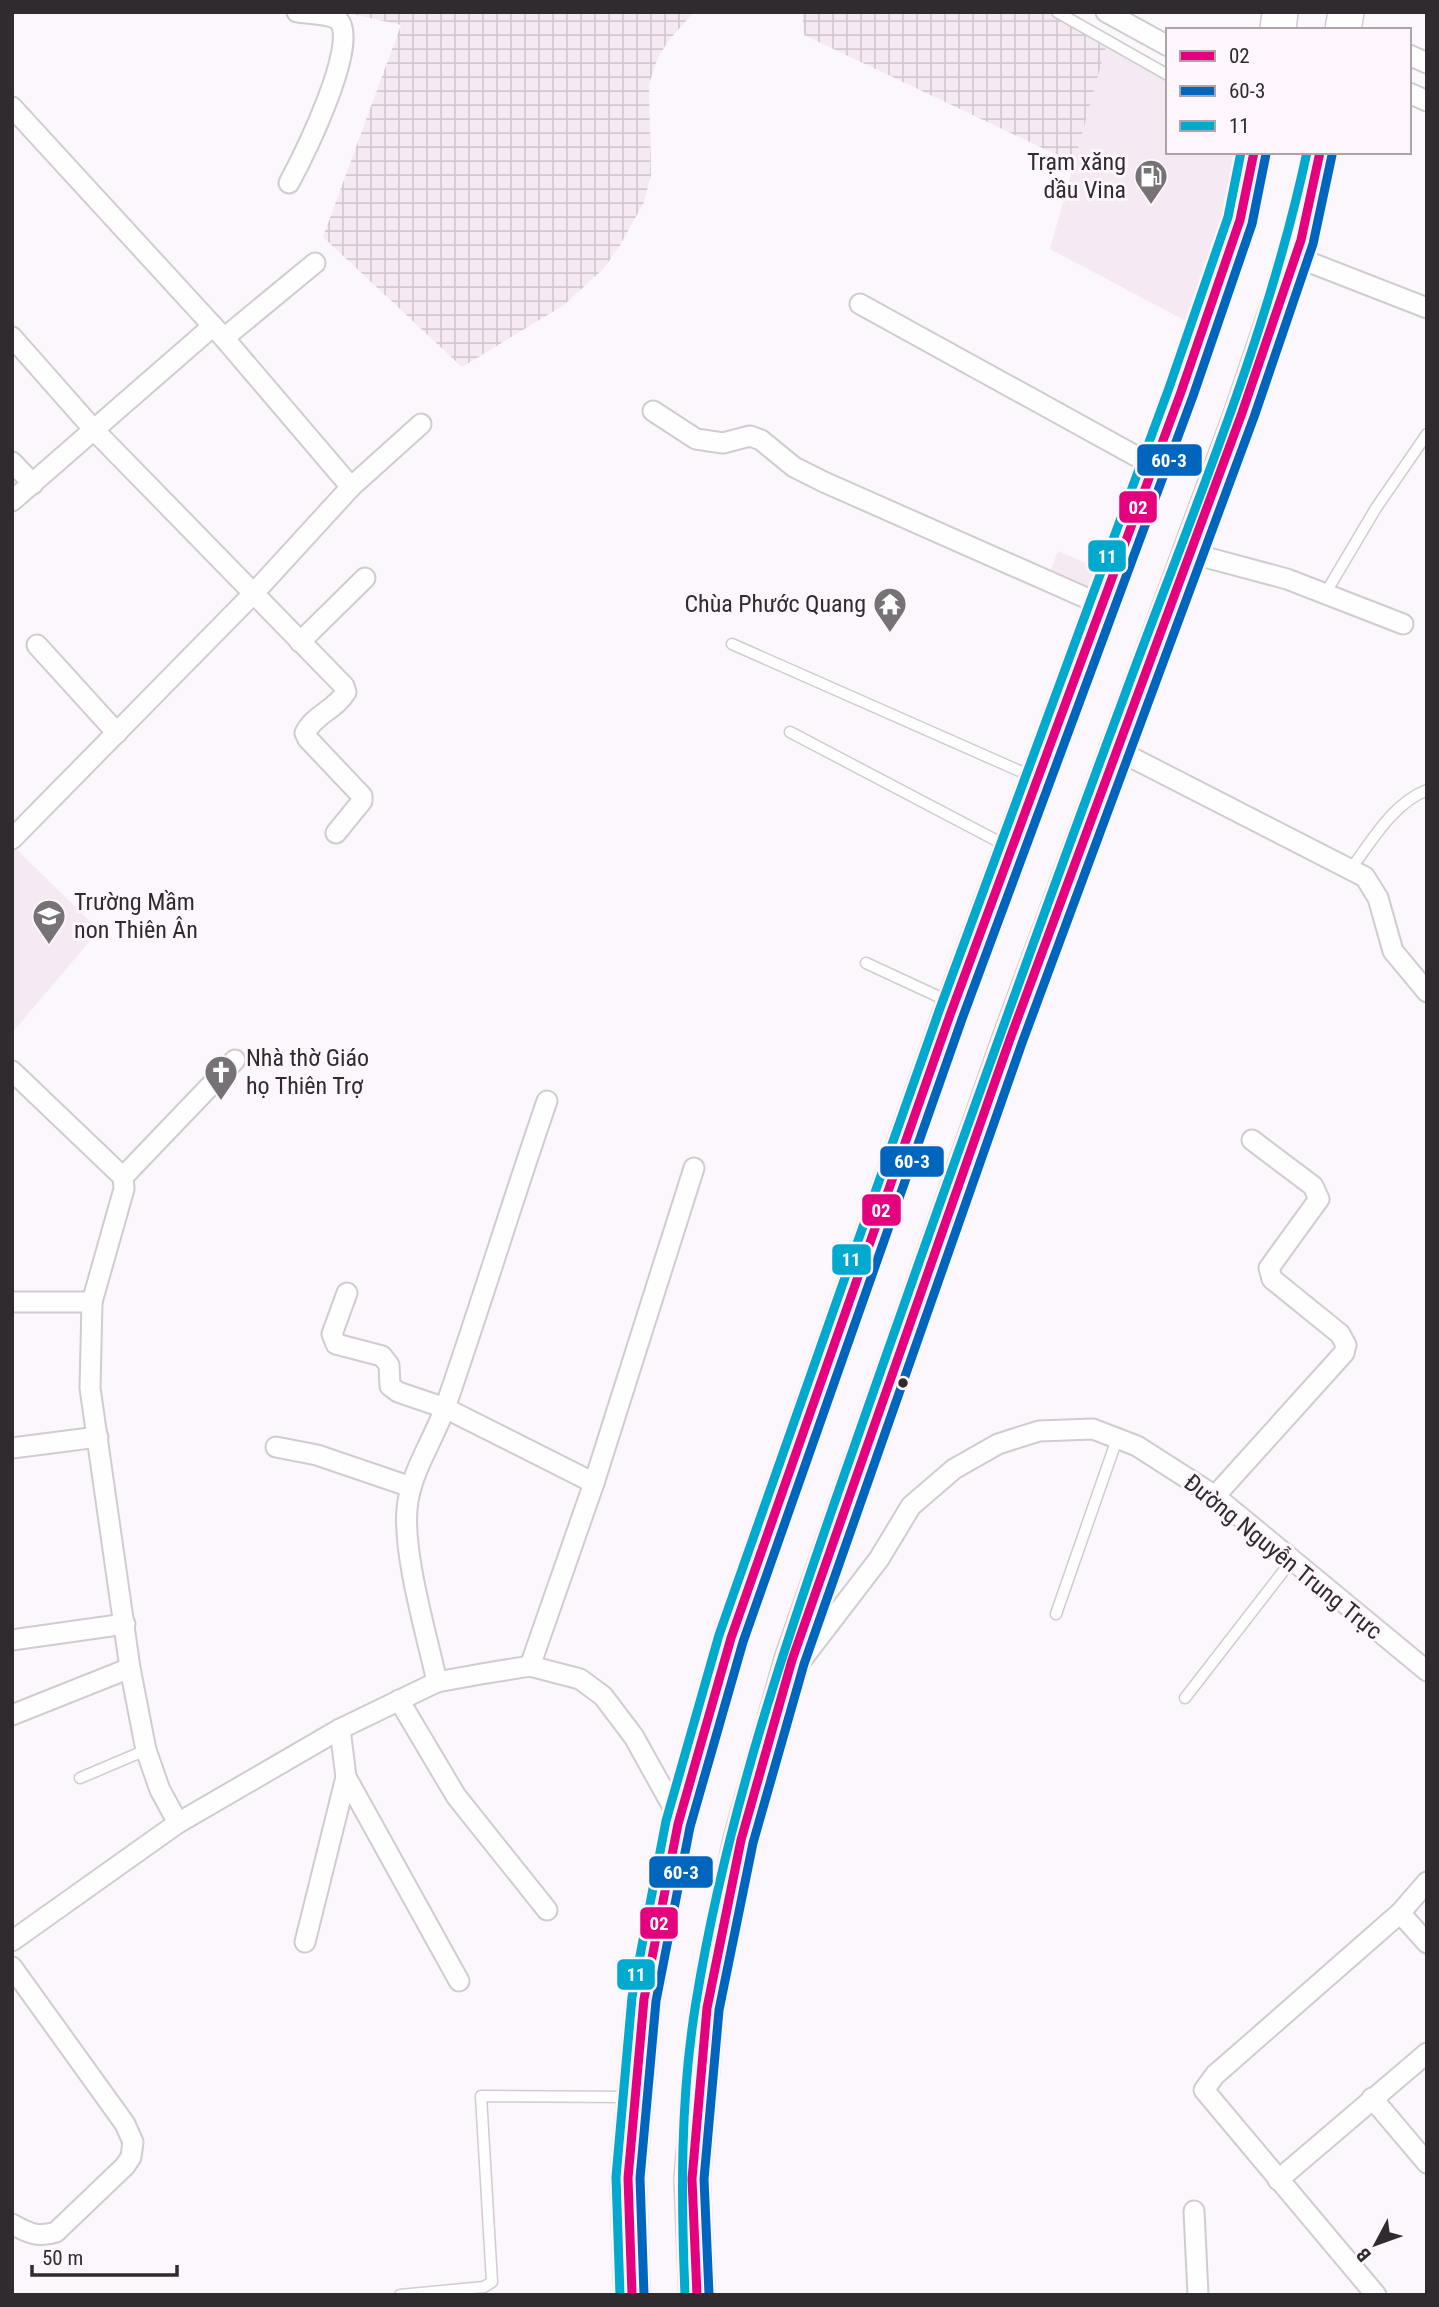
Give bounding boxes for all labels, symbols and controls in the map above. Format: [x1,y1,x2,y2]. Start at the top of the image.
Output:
legend [1166,28,1411,154]
text: 02 [1229,44,1250,68]
text: 60-3 [1229,79,1265,103]
text: 11 [1229,114,1250,138]
place label: Trạm xăng dầu Vina [1027,148,1126,204]
fuel station icon: Trạm xăng dầu Vina [1132,157,1170,206]
line badge: 60-3 [1136,443,1203,477]
text: 60-3 [1151,449,1187,472]
line badge: 02 [1118,490,1158,524]
text: 02 [1128,496,1148,519]
line badge: 11 [1087,539,1127,573]
text: 11 [1097,545,1117,568]
temple icon: Chùa Phước Quang [871,585,909,634]
place label: Chùa Phước Quang [684,590,866,618]
place label: Trường Mầm non Thiên Ân [74,888,198,944]
school or university icon: Trường Mầm non Thiên Ân [30,897,68,946]
place label: Nhà thờ Giáo họ Thiên Trợ [246,1044,369,1100]
church icon: Nhà thờ Giáo họ Thiên Trợ [202,1053,240,1102]
line badge: 60-3 [879,1145,945,1178]
text: 60-3 [894,1150,930,1173]
line badge: 02 [861,1193,902,1227]
text: 02 [871,1199,891,1222]
line badge: 11 [831,1243,872,1276]
text: 11 [841,1248,861,1271]
unlabelled marker [896,1376,910,1390]
street label: Đường Nguyễn Trung Trực [1178,1469,1388,1645]
line badge: 60-3 [648,1855,714,1889]
text: 60-3 [663,1861,699,1884]
line badge: 02 [639,1906,679,1940]
text: 02 [649,1912,669,1935]
line badge: 11 [616,1958,656,1991]
text: 11 [626,1963,646,1986]
north arrow [1341,2209,1411,2279]
scale bar [32,2234,177,2278]
text: B [1351,2243,1376,2266]
text: 50 m [42,2246,83,2270]

